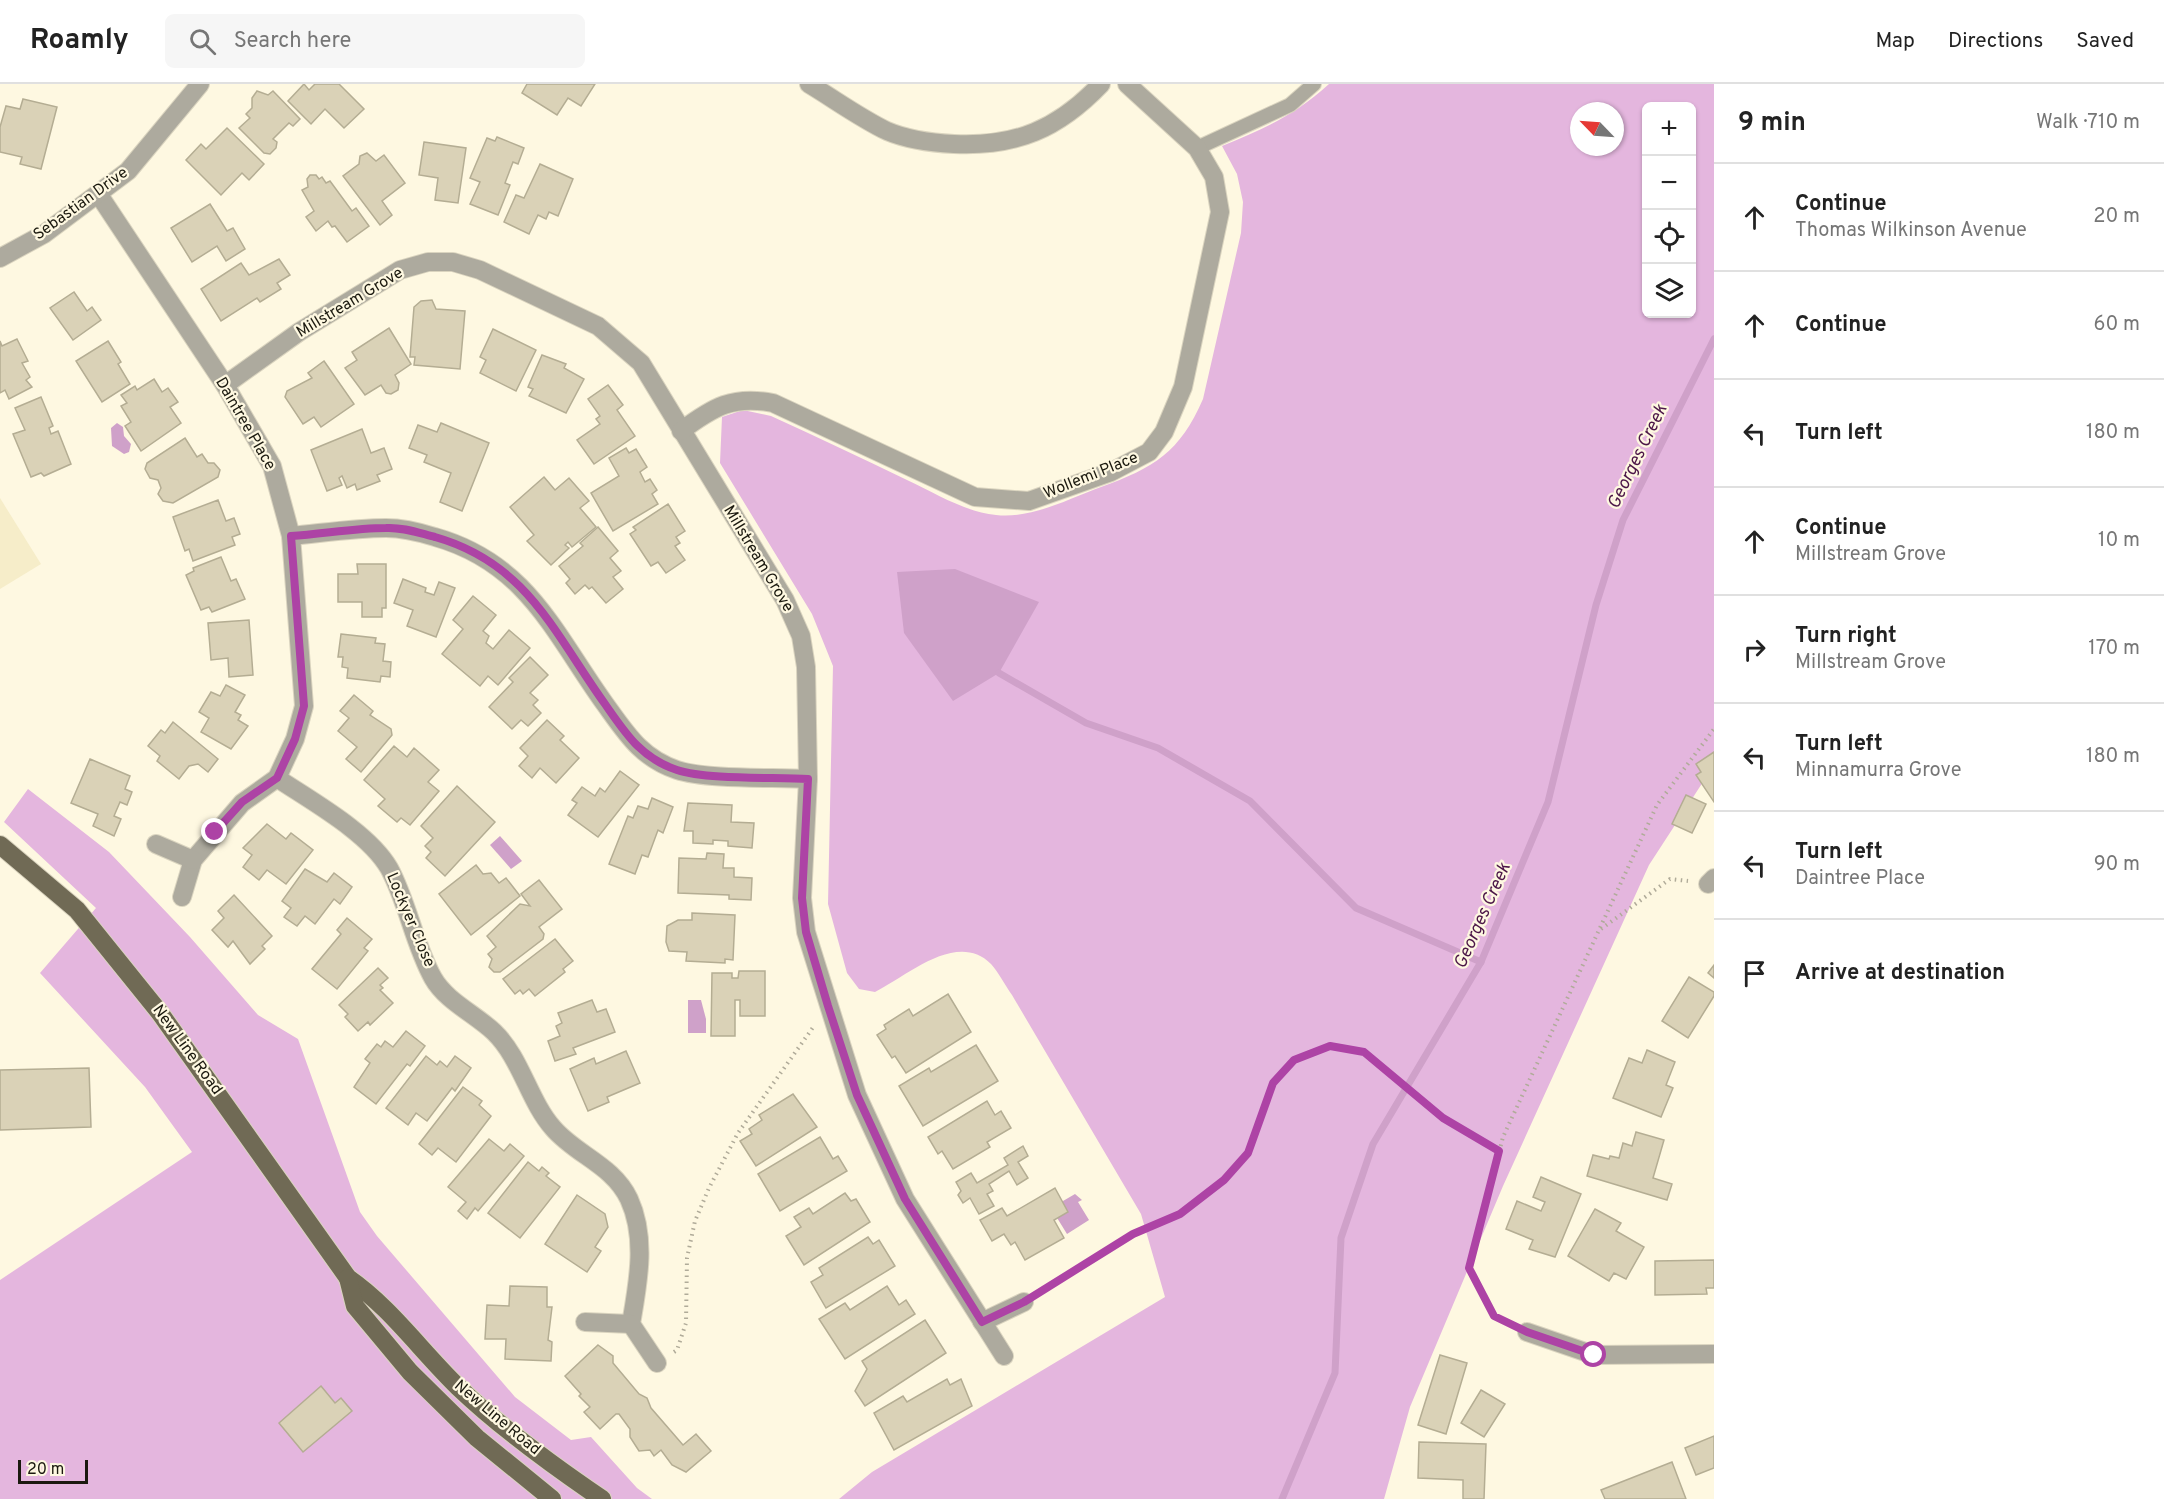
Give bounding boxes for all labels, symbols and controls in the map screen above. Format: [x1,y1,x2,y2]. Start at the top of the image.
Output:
search box [165,14,585,68]
text: Roamly [30,23,129,59]
icon: search [186,25,219,58]
text: Search here [234,28,351,55]
text: Map [1875,28,1915,55]
text: Directions [1948,28,2043,55]
text: Saved [2076,28,2134,55]
north arrow [1570,102,1624,156]
map controls [1642,102,1696,318]
button: + [1642,102,1696,156]
text: 9 min [1738,107,1806,140]
text: Walk · 710 m [2036,110,2140,136]
button: − [1642,156,1696,210]
street label: Sebastian Drive [30,163,132,245]
text: Continue [1795,191,1886,218]
icon: ahead [1738,201,1771,234]
text: 20 m [2093,204,2140,230]
button: locate [1642,210,1696,264]
text: Thomas Wilkinson Avenue [1795,218,2027,244]
street label: Millstream Grove [293,263,407,343]
button: layers [1642,264,1696,318]
icon: ahead [1738,309,1771,342]
text: Continue [1795,312,1886,339]
text: 60 m [2094,312,2140,338]
street label: Daintree Place [210,374,280,474]
water label: Georges Creek [1603,400,1674,513]
icon: left [1738,417,1771,450]
text: Turn left [1795,420,1883,447]
text: 180 m [2086,420,2140,446]
street label: Wollemi Place [1041,448,1141,504]
street label: Millstream Grove [718,502,798,616]
text: Continue [1795,515,1886,542]
icon: ahead [1738,525,1771,558]
text: 10 m [2098,528,2140,554]
text: Millstream Grove [1795,542,1946,568]
text: Turn right [1795,623,1897,650]
icon: right [1738,633,1771,666]
text: 170 m [2088,636,2140,662]
text: Millstream Grove [1795,650,1946,676]
text: Turn left [1795,731,1883,758]
icon: left [1738,741,1771,774]
text: 180 m [2086,744,2140,770]
text: Minnamurra Grove [1795,758,1961,784]
route end [201,818,227,844]
text: Turn left [1795,839,1883,866]
icon: left [1738,849,1771,882]
text: 90 m [2094,852,2140,878]
water label: Georges Creek [1449,859,1517,973]
text: Daintree Place [1795,866,1925,892]
street label: Lockyer Close [381,870,439,970]
icon: arrive [1738,957,1771,990]
text: Arrive at destination [1795,960,2005,987]
street label: New Line Road [148,1001,226,1099]
route start [1580,1341,1606,1367]
street label: New Line Road [450,1376,544,1460]
scale bar [18,1457,88,1484]
text: 20 m [27,1460,64,1480]

